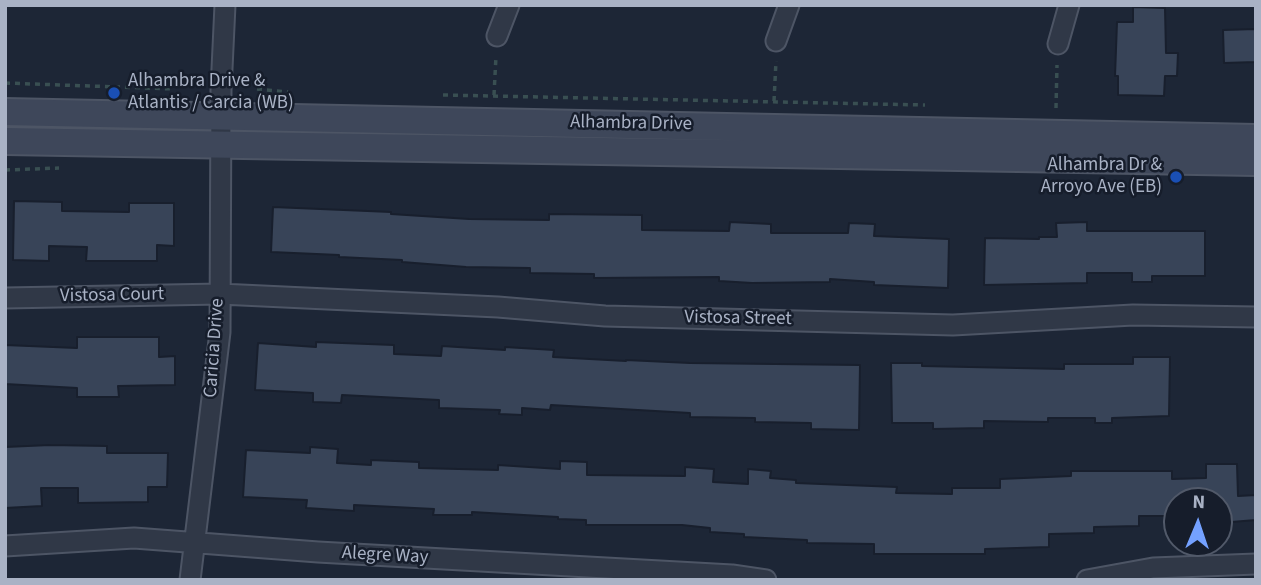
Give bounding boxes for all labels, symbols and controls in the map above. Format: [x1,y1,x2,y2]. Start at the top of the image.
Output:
place label: Alhambra Drive & Atlantis / Carcia (WB) [128,71,294,115]
marker: Alhambra Drive & Atlantis / Carcia (WB) [106,85,122,101]
street label: Alhambra Drive [570,112,692,136]
place label: Alhambra Dr & Arroyo Ave (EB) [1041,155,1162,199]
marker: Alhambra Dr & Arroyo Ave (EB) [1168,169,1184,185]
street label: Vistosa Court [60,284,164,308]
street label: Caricia Drive [200,298,230,398]
street label: Vistosa Street [684,307,792,331]
north arrow [1163,487,1233,557]
text: N [1192,489,1205,516]
street label: Alegre Way [341,542,429,570]

